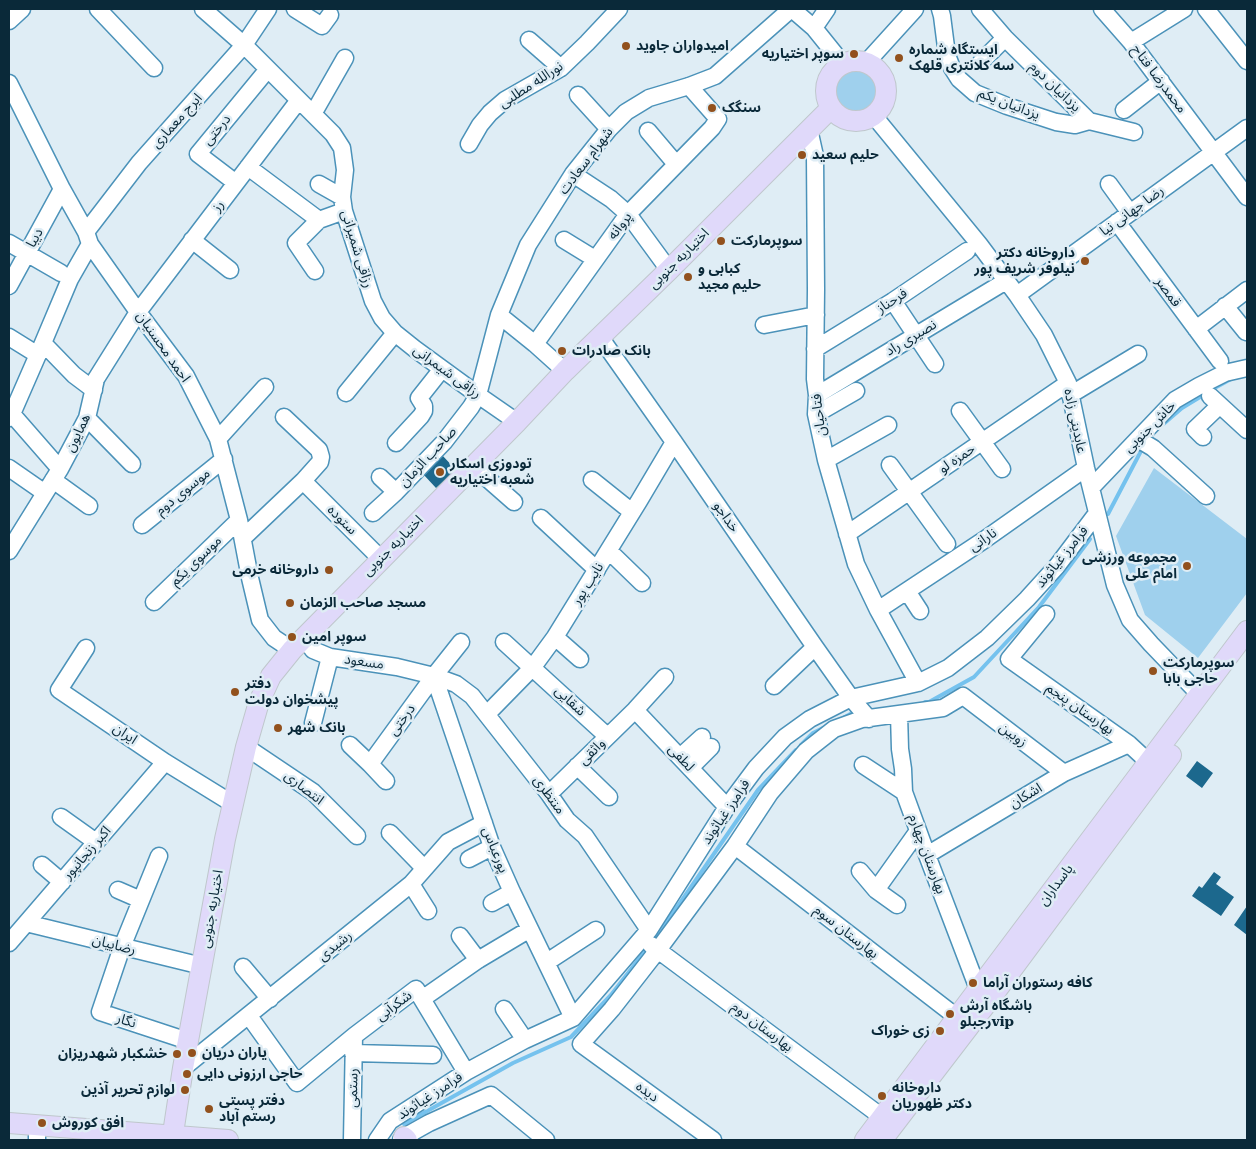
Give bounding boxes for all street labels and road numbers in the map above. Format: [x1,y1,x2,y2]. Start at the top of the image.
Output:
street label: محمدرضا فتاح [1128,41,1190,117]
street label: نورالله مطلبی [496,58,566,112]
street label: یزدانیان دوم [1026,58,1084,116]
street label: یزدانیان یکم [976,85,1042,123]
street label: ایرج معماری [148,90,206,152]
street label: درختی [199,111,235,149]
street label: شهرام سعادت [555,124,617,198]
street label: رضا جهانی نیا [1097,182,1167,240]
street label: رز [208,197,228,215]
street label: رزاقی شمیرانی [337,208,377,290]
street label: پروانه [604,209,636,243]
street label: دیبا [23,225,47,251]
street label: اختیاریه جنوبی [645,225,713,293]
street label: قمصر [1151,274,1185,310]
street label: فرحناز [873,285,911,317]
street label: احمد محسنیان [132,308,194,386]
street label: نصیری راد [882,316,940,360]
street label: رزاقی شیمرانی [410,342,484,402]
street label: عابدینی زاده [1060,387,1090,455]
street label: فتاحیان [808,393,830,437]
street label: خاش جنوبی [1121,398,1179,456]
street label: همایون [62,411,94,455]
street label: صاحب الزمان [396,423,460,491]
street label: حمزه لو [935,441,979,477]
street label: موسوی دوم [152,465,214,519]
street label: خداجو [709,498,743,536]
street label: ستوده [324,502,360,538]
street label: اختیاریه جنوبی [359,512,427,580]
street label: فرامرز غیاثوند [1032,523,1092,591]
street label: نارانی [966,525,1000,555]
street label: موسوی یکم [167,532,225,590]
street label: نایب پور [568,560,608,608]
street label: مسعود [343,651,385,673]
street label: بهارستان پنجم [1043,680,1117,738]
street label: شقایی [551,682,589,720]
street label: درختی [385,701,419,739]
street label: زوبین [996,719,1030,751]
street label: ایران [110,720,140,748]
street label: واثقی [575,735,609,769]
street label: لطفی [664,741,698,775]
street label: انتصاری [281,767,327,809]
street label: منتظری [529,772,569,818]
street label: فرامرز غیاثوند [698,776,754,848]
street label: اشکان [1007,780,1045,812]
street label: بهارستان چهارم [905,812,949,896]
street label: اکبر زنجانپور [59,823,115,883]
street label: پورعباس [478,824,512,876]
street label: پاسداران [1035,861,1077,909]
street label: اختیاریه جنوبی [197,869,227,949]
street label: بهارستان سوم [810,902,882,962]
street label: رشیدی [315,927,355,965]
street label: رضاییان [90,931,138,959]
street label: شکرآبی [373,987,415,1025]
street label: بهارستان دوم [728,998,796,1056]
street label: نگار [114,1010,138,1032]
street label: رستمی [344,1068,362,1108]
street label: فرامرز غیاثوند [394,1069,466,1123]
street label: دیده [632,1078,662,1106]

